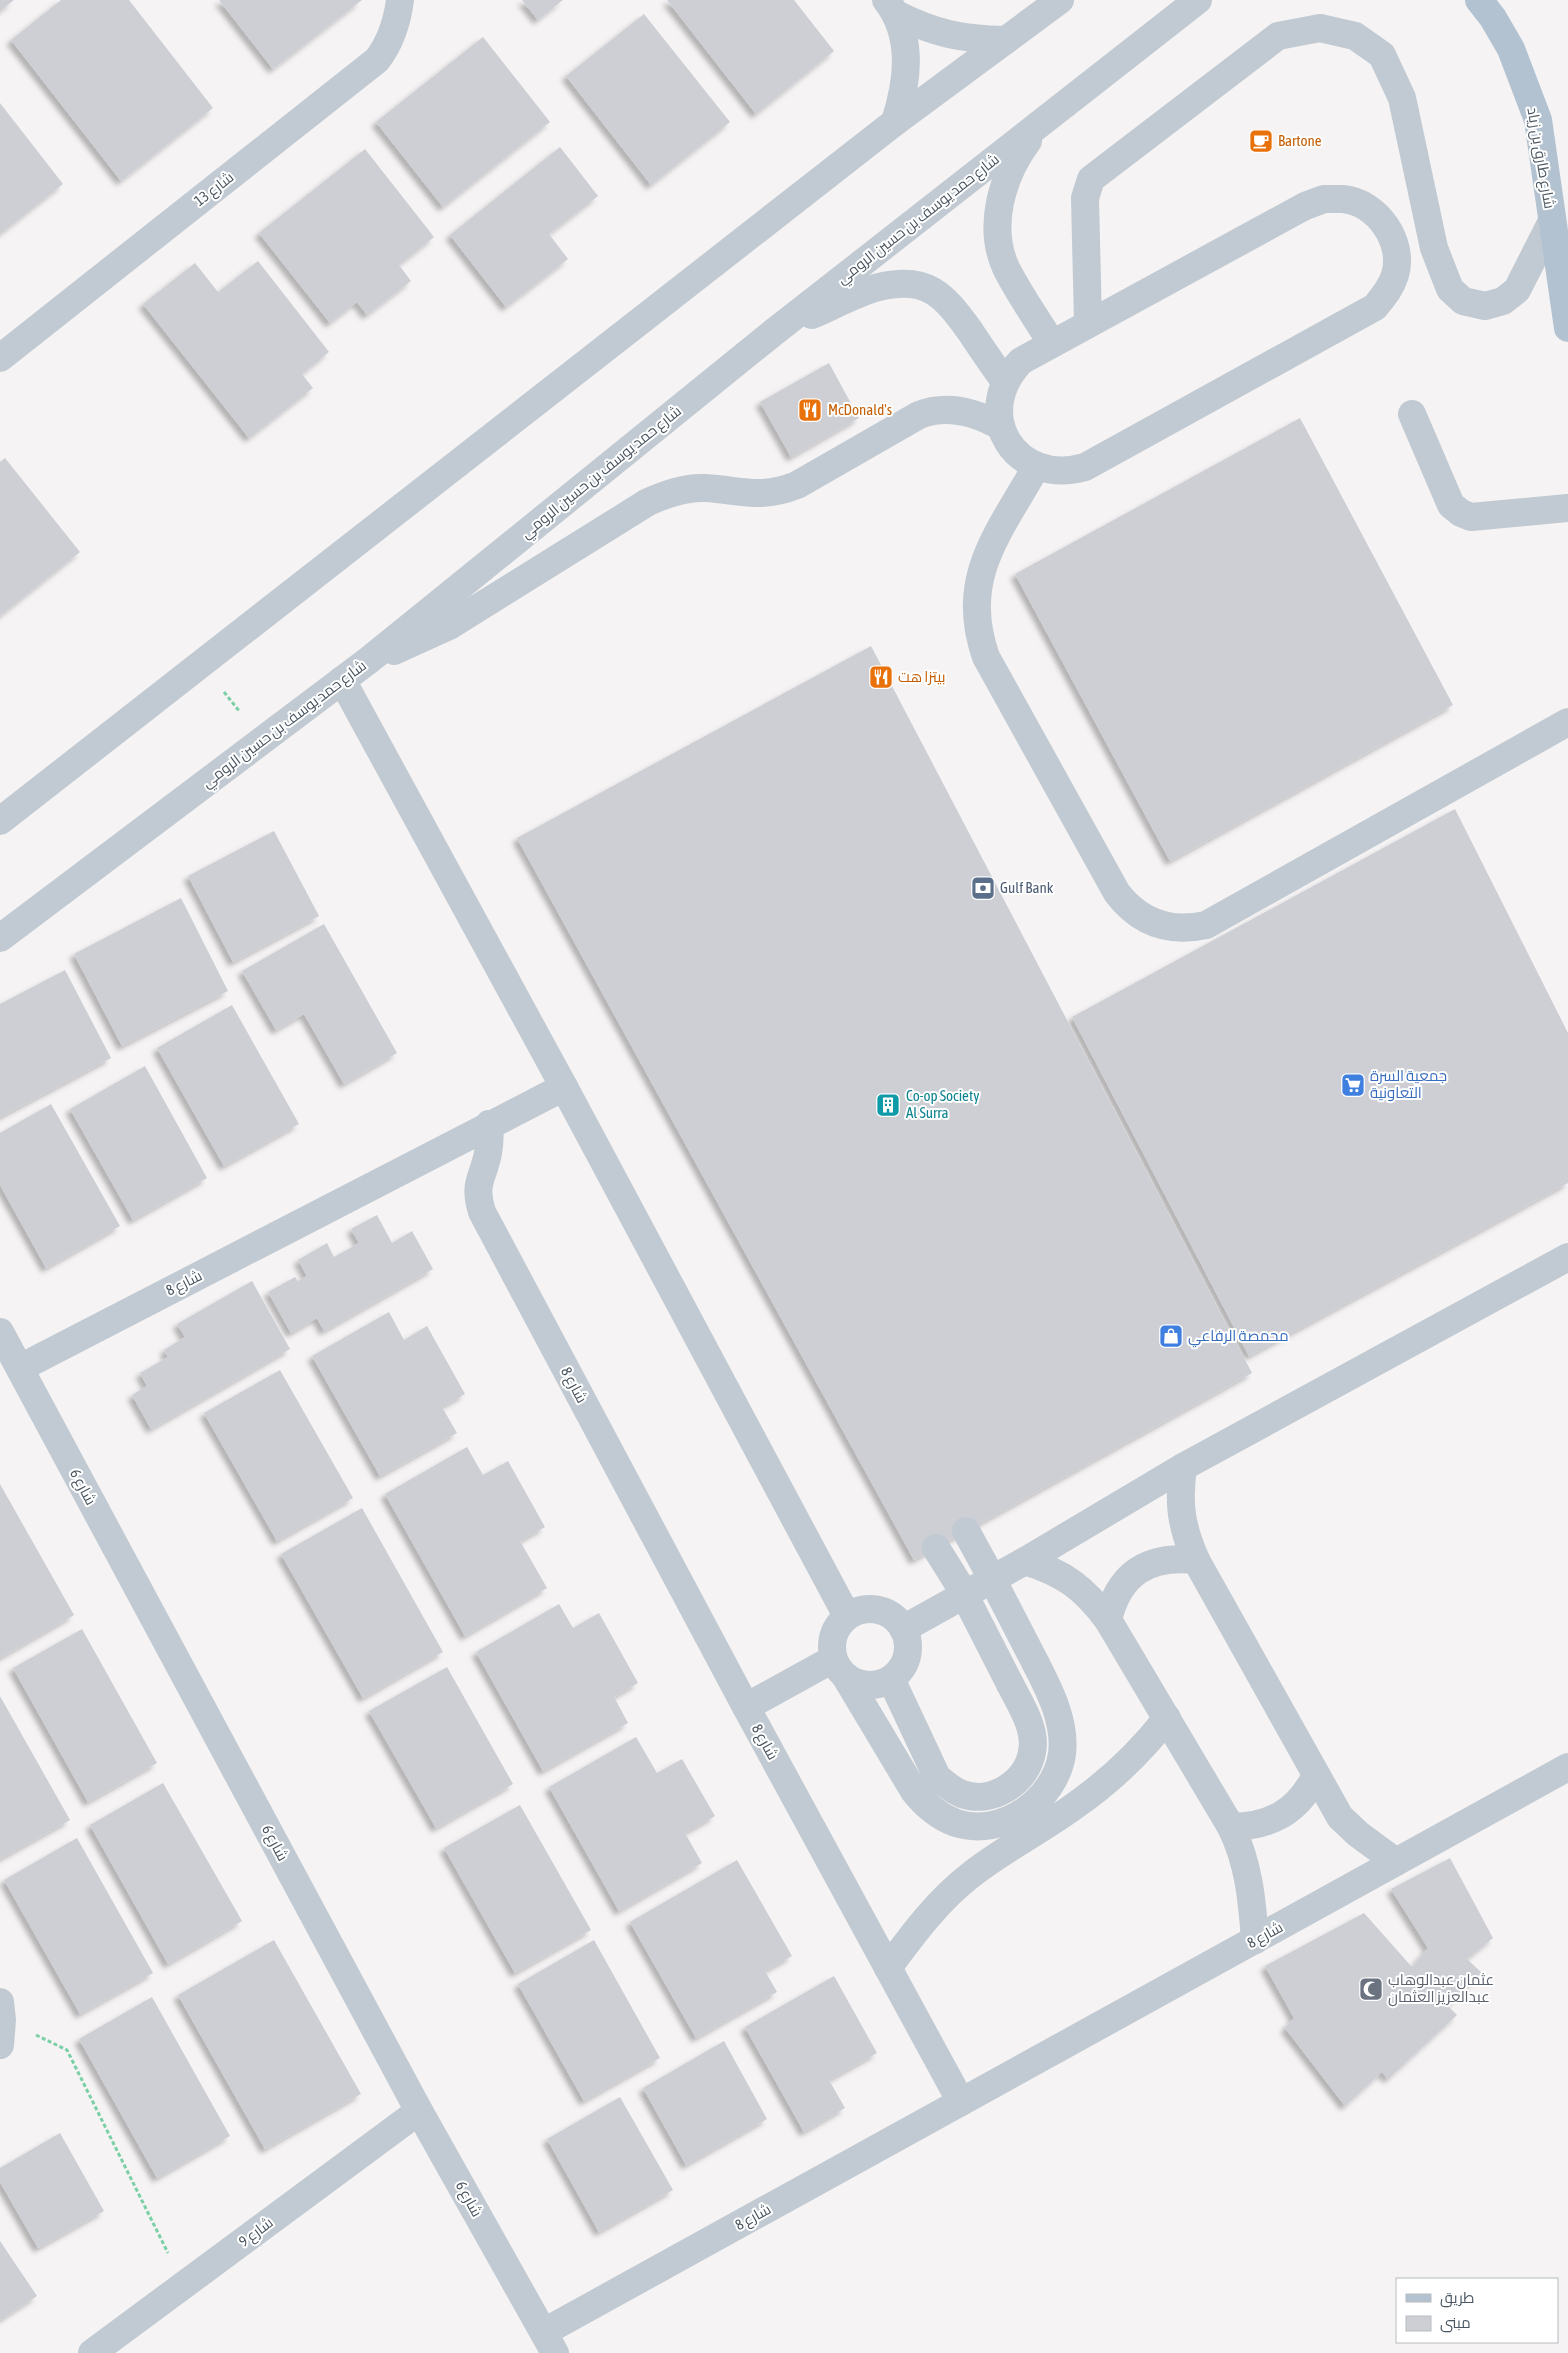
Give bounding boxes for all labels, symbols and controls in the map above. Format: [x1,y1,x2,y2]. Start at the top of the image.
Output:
street label: شارع طارق بن زياد [1521,106,1559,211]
cafe icon: Bartone [1248,128,1274,154]
place label: Bartone [1278,132,1322,149]
street label: شارع حمد يوسف بن حسين الرومي [833,150,1005,290]
street label: شارع 13 [191,168,239,212]
restaurant icon: McDonald's [797,397,823,423]
place label: McDonald's [828,401,892,418]
street label: شارع حمد يوسف بن حسين الرومي [517,402,687,545]
street label: شارع حمد يوسف بن حسين الرومي [198,656,372,794]
restaurant icon: بيتزا هت [868,664,894,690]
place label: بيتزا هت [898,668,946,686]
bank icon: Gulf Bank [970,875,996,901]
place label: Gulf Bank [1000,879,1054,896]
place label: جمعية السرة التعاونية [1370,1067,1447,1102]
supermarket icon: جمعية السرة التعاونية [1340,1072,1366,1098]
place label: Co-op Society Al Surra [906,1087,979,1121]
building icon: Co-op Society Al Surra [875,1092,901,1118]
street label: شارع 8 [163,1266,206,1301]
shop icon: محمصة الرفاعي [1158,1323,1184,1349]
place label: محمصة الرفاعي [1188,1327,1289,1348]
street label: شارع 8 [555,1364,591,1407]
street label: شارع 6 [64,1466,100,1509]
street label: شارع 8 [746,1721,782,1764]
street label: شارع 6 [256,1822,292,1865]
street label: شارع 8 [1244,1918,1287,1954]
place label: عثمان عبدالوهاب عبدالعزيز العثمان [1388,1971,1494,2007]
mosque icon: عثمان عبدالوهاب عبدالعزيز العثمان [1358,1976,1384,2002]
street label: شارع 6 [450,2178,486,2221]
street label: شارع 8 [732,2200,775,2236]
street label: شارع 9 [235,2213,278,2252]
legend [1396,2278,1558,2343]
text: طريق [1440,2289,1474,2308]
text: مبنى [1440,2314,1471,2333]

